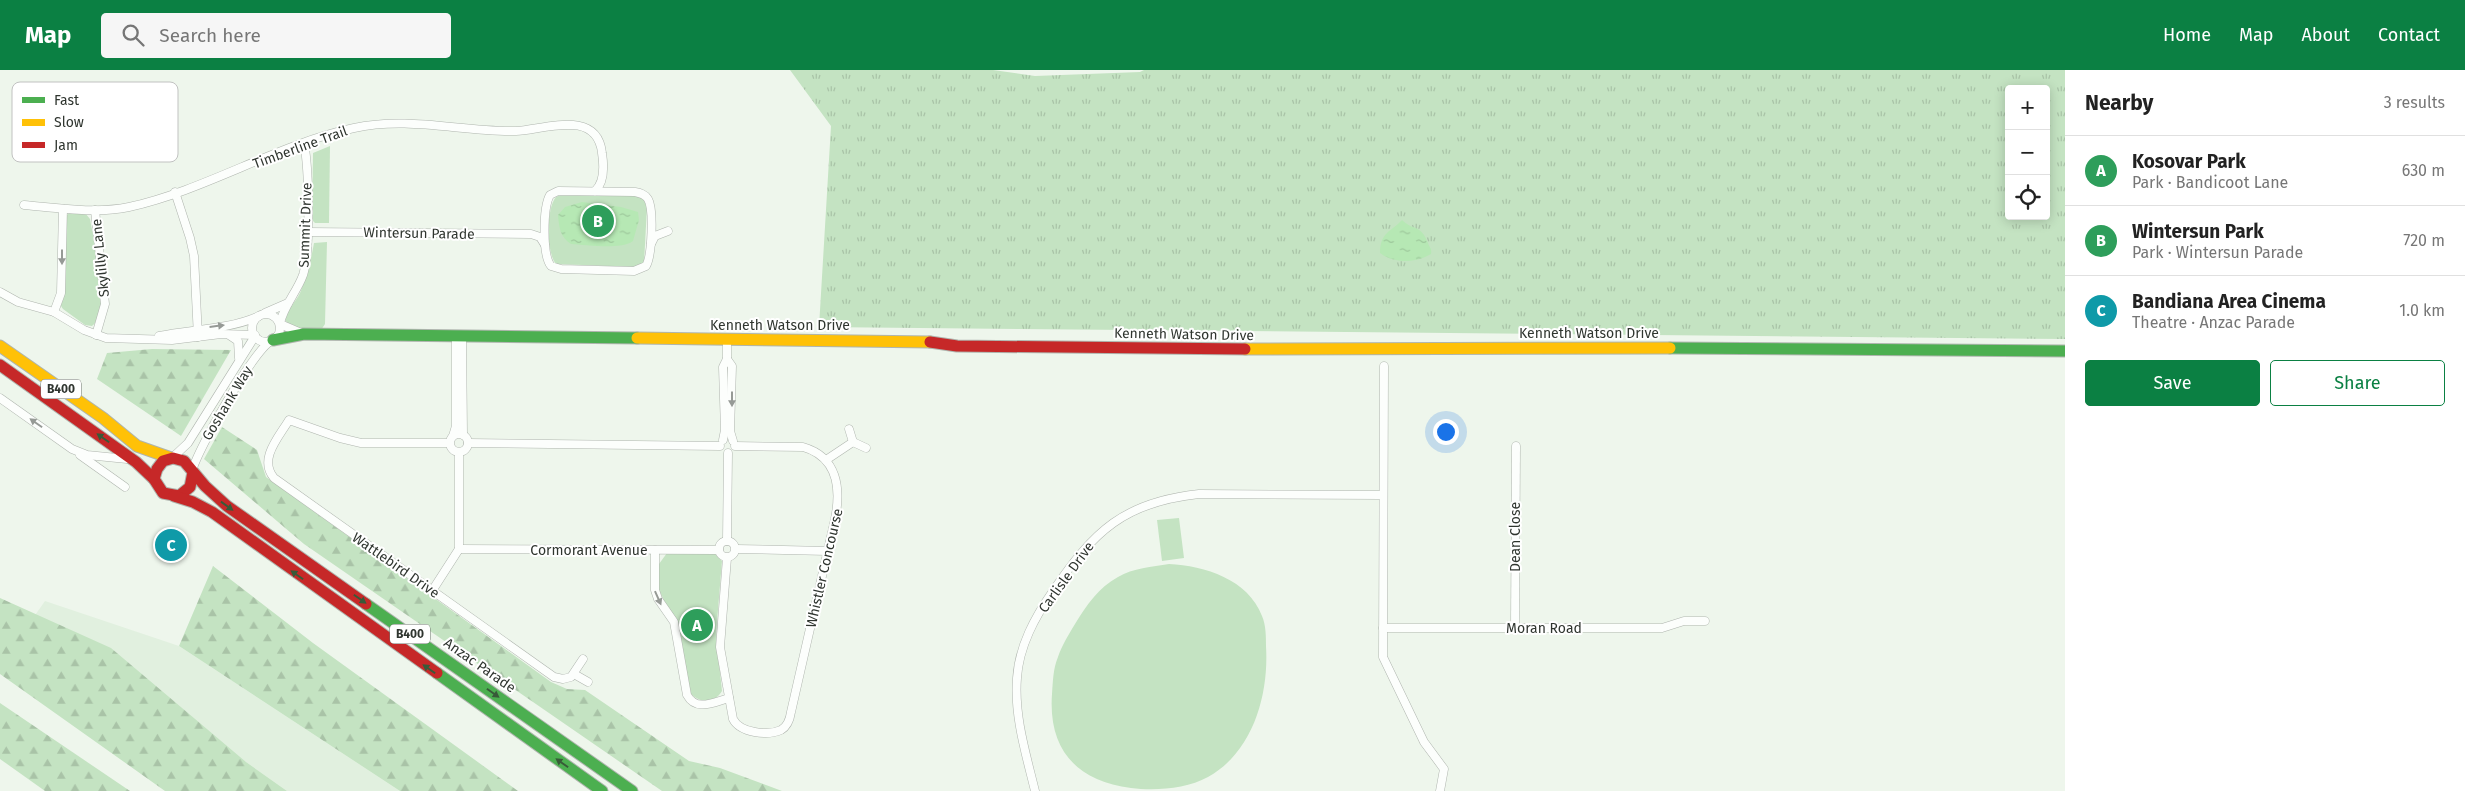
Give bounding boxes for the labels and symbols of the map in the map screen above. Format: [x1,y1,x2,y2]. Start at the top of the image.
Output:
legend [12,82,178,162]
text: Fast [54,92,80,109]
text: Slow [54,114,84,131]
street label: Timberline Trail [250,122,350,172]
text: Jam [54,137,78,154]
street label: Summit Drive [296,182,315,268]
pin: B [582,202,614,240]
street label: Skylilly Lane [88,218,113,298]
street label: Wintersun Parade [363,224,475,243]
one-way arrow [58,250,66,266]
street label: Kenneth Watson Drive [710,317,850,334]
one-way arrow [210,322,226,330]
street label: Kenneth Watson Drive [1114,325,1254,344]
street label: Kenneth Watson Drive [1519,325,1659,342]
street label: Goshank Way [199,363,256,444]
road number: B400 [41,380,81,398]
one-way arrow [728,391,736,407]
one-way arrow [29,418,43,428]
your location [1433,419,1459,445]
one-way arrow [96,433,109,443]
one-way arrow [220,501,234,511]
street label: Dean Close [1507,502,1524,572]
street label: Whistler Concourse [802,507,846,629]
pin: C [155,526,187,564]
street label: Wattlebird Drive [349,529,443,602]
street label: Carlisle Drive [1035,539,1098,616]
street label: Cormorant Avenue [530,542,648,559]
one-way arrow [290,570,304,580]
one-way arrow [655,591,663,605]
one-way arrow [353,594,367,604]
pin: A [681,606,713,644]
street label: Moran Road [1506,620,1582,637]
road number: B400 [390,624,430,644]
street label: Anzac Parade [441,634,519,696]
one-way arrow [422,664,436,674]
one-way arrow [486,688,500,698]
one-way arrow [555,758,569,768]

